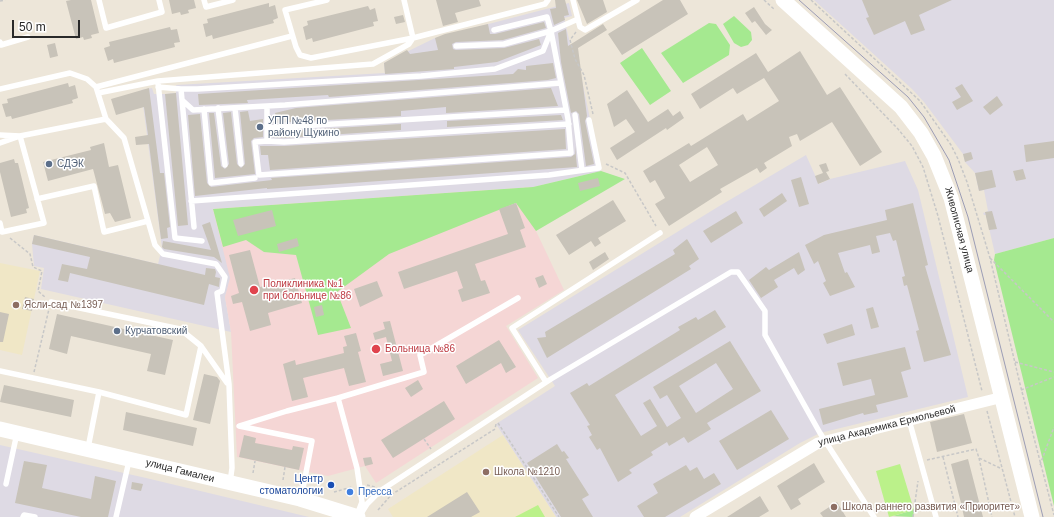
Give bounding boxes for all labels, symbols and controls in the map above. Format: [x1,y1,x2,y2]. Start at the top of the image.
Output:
scale bar [14,12,82,38]
text: 50 m [19,20,46,34]
place label: УПП №48 по району Щукино [268,115,339,138]
marker: УПП №48 по району Щукино [255,122,265,132]
place label: СДЭК [57,158,84,170]
marker: СДЭК [44,159,54,169]
street label: Живописная улица [942,186,976,274]
place label: Поликлиника №1 при больнице №86 [263,278,351,302]
marker: Поликлиника №1 при больнице №86 [248,284,260,296]
place label: Ясли-сад №1397 [24,299,103,311]
marker: Ясли-сад №1397 [11,300,21,310]
place label: Курчатовский [125,325,187,337]
marker: Курчатовский [112,326,122,336]
marker: Больница №86 [370,343,382,355]
place label: Больница №86 [385,343,455,355]
street label: улица Академика Ермольевой [817,403,957,449]
street label: улица Гамалеи [145,457,215,485]
place label: Школа №1210 [494,466,560,478]
marker: Школа №1210 [481,467,491,477]
place label: Центр стоматологии [260,473,323,496]
marker: Центр стоматологии [326,480,336,490]
place label: Пресса [358,486,392,498]
marker: Пресса [345,487,355,497]
place label: Школа раннего развития «Приоритет» [842,501,1020,513]
marker: Школа раннего развития «Приоритет» [829,502,839,512]

